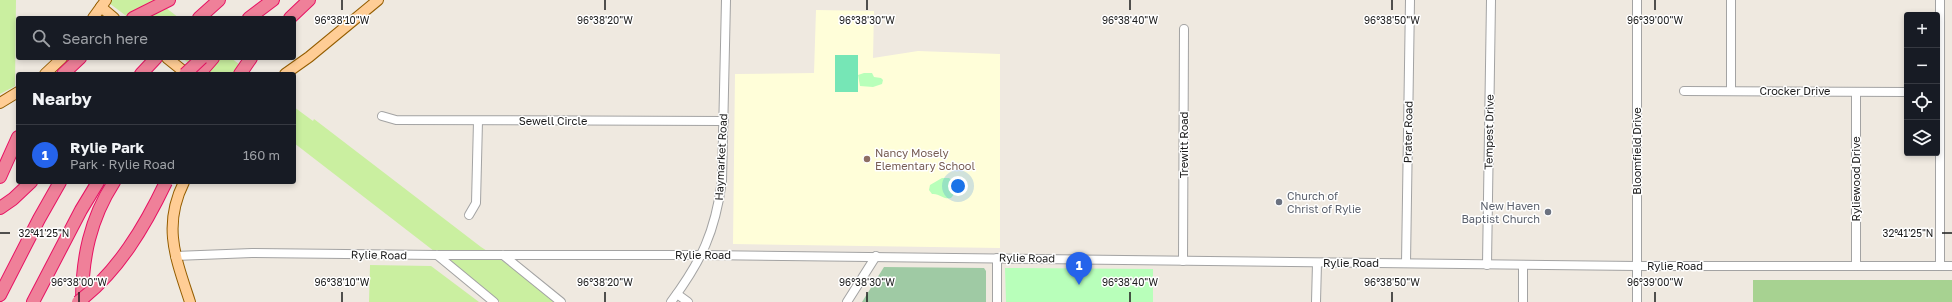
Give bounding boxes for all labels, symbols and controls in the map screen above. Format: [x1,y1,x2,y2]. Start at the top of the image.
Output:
map controls [1904,12,1940,156]
button: + [1904,12,1940,48]
text: 96°38'10"W [315,14,370,26]
text: 96°38'20"W [577,14,633,26]
text: 96°38'30"W [839,14,895,26]
text: 96°38'40"W [1102,14,1158,26]
text: 96°38'50"W [1364,14,1420,26]
text: 96°39'00"W [1627,14,1683,26]
search box [16,16,296,60]
icon: search [30,27,52,49]
text: Search here [62,29,148,47]
button: − [1904,48,1940,84]
street label: Crocker Drive [1760,84,1830,97]
button: locate [1904,84,1940,120]
text: Nearby [32,88,92,109]
street label: Tempest Drive [1481,94,1496,170]
street label: Prater Road [1400,101,1415,163]
street label: Bloomfield Drive [1630,107,1643,195]
street label: Trewitt Road [1177,112,1190,178]
street label: Haymarket Road [712,113,729,201]
street label: Sewell Circle [519,114,587,127]
button: layers [1904,120,1940,156]
street label: Ryliewood Drive [1849,136,1862,222]
text: Rylie Park [70,138,144,156]
place label: Nancy Mosely Elementary School [875,146,975,172]
text: 1 [42,147,48,163]
text: 160 m [243,147,280,163]
marker: Nancy Mosely Elementary School [862,154,872,164]
text: Park · Rylie Road [70,156,175,172]
your location [948,176,968,196]
place label: Church of Christ of Rylie [1287,189,1361,215]
marker: Church of Christ of Rylie [1274,197,1284,207]
place label: New Haven Baptist Church [1461,199,1540,225]
marker: New Haven Baptist Church [1543,207,1553,217]
text: 32°41'25"N [19,227,69,239]
text: 32°41'25"N [1883,227,1933,239]
street label: Rylie Road [351,248,407,261]
street label: Rylie Road [675,248,731,261]
street label: Rylie Road [999,251,1055,264]
pin: 1 [1066,252,1092,285]
street label: Rylie Road [1323,256,1379,269]
street label: Rylie Road [1647,259,1703,272]
text: 96°38'00"W [51,276,108,288]
text: 96°38'10"W [315,276,370,288]
text: 96°38'20"W [577,276,633,288]
text: 96°38'30"W [839,276,895,288]
text: 96°38'40"W [1102,276,1158,288]
text: 96°38'50"W [1364,276,1420,288]
text: 96°39'00"W [1627,276,1683,288]

